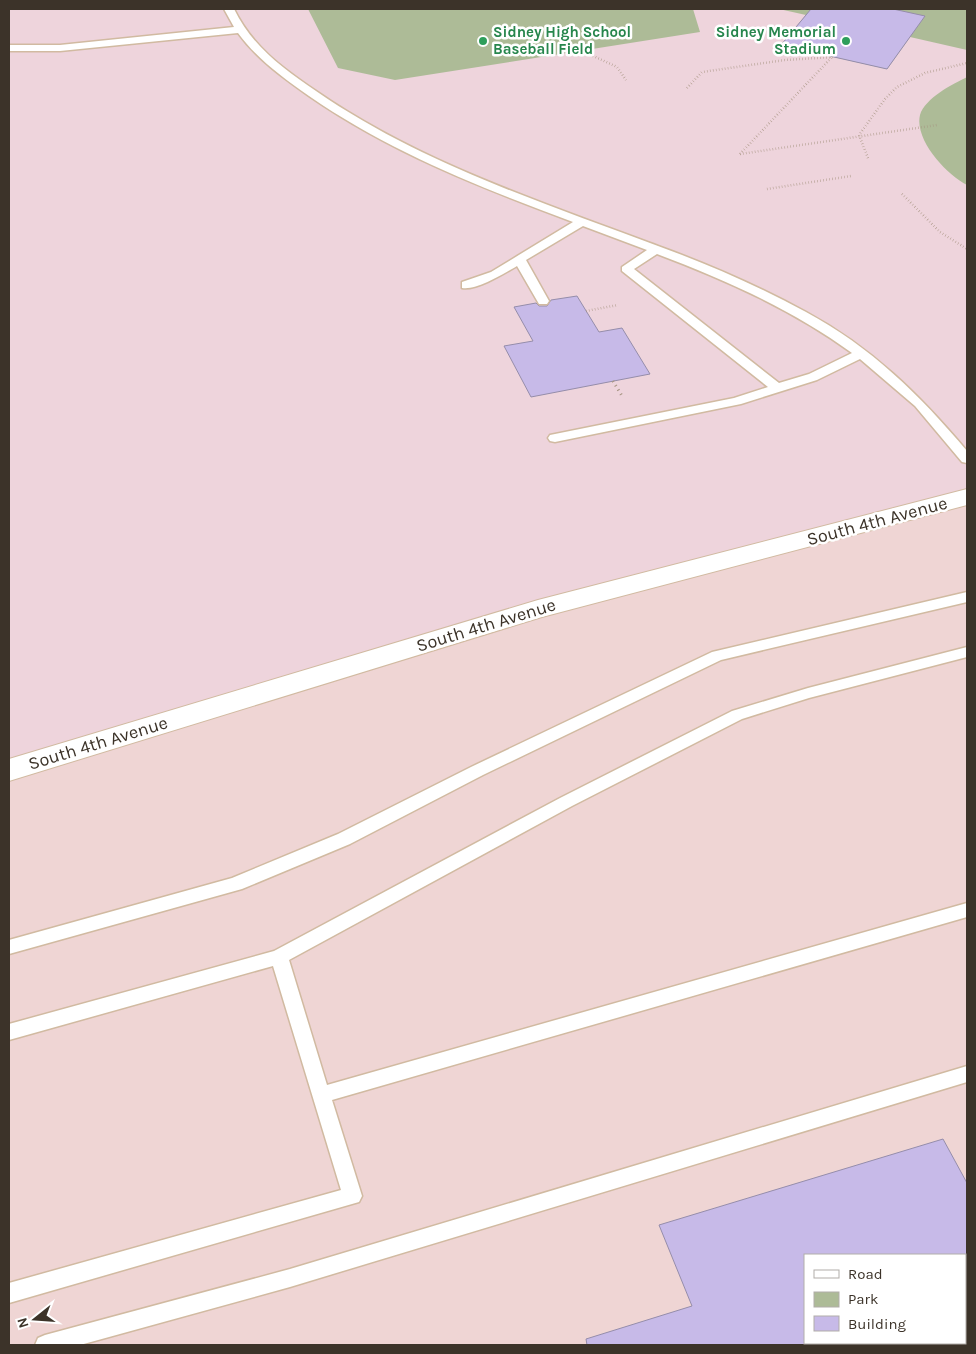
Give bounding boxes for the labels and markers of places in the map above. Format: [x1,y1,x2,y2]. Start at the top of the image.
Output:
place label: Sidney High School Baseball Field [493,23,631,58]
place label: Sidney Memorial Stadium [716,23,836,58]
marker: Sidney High School Baseball Field [477,35,489,47]
marker: Sidney Memorial Stadium [840,35,852,47]

